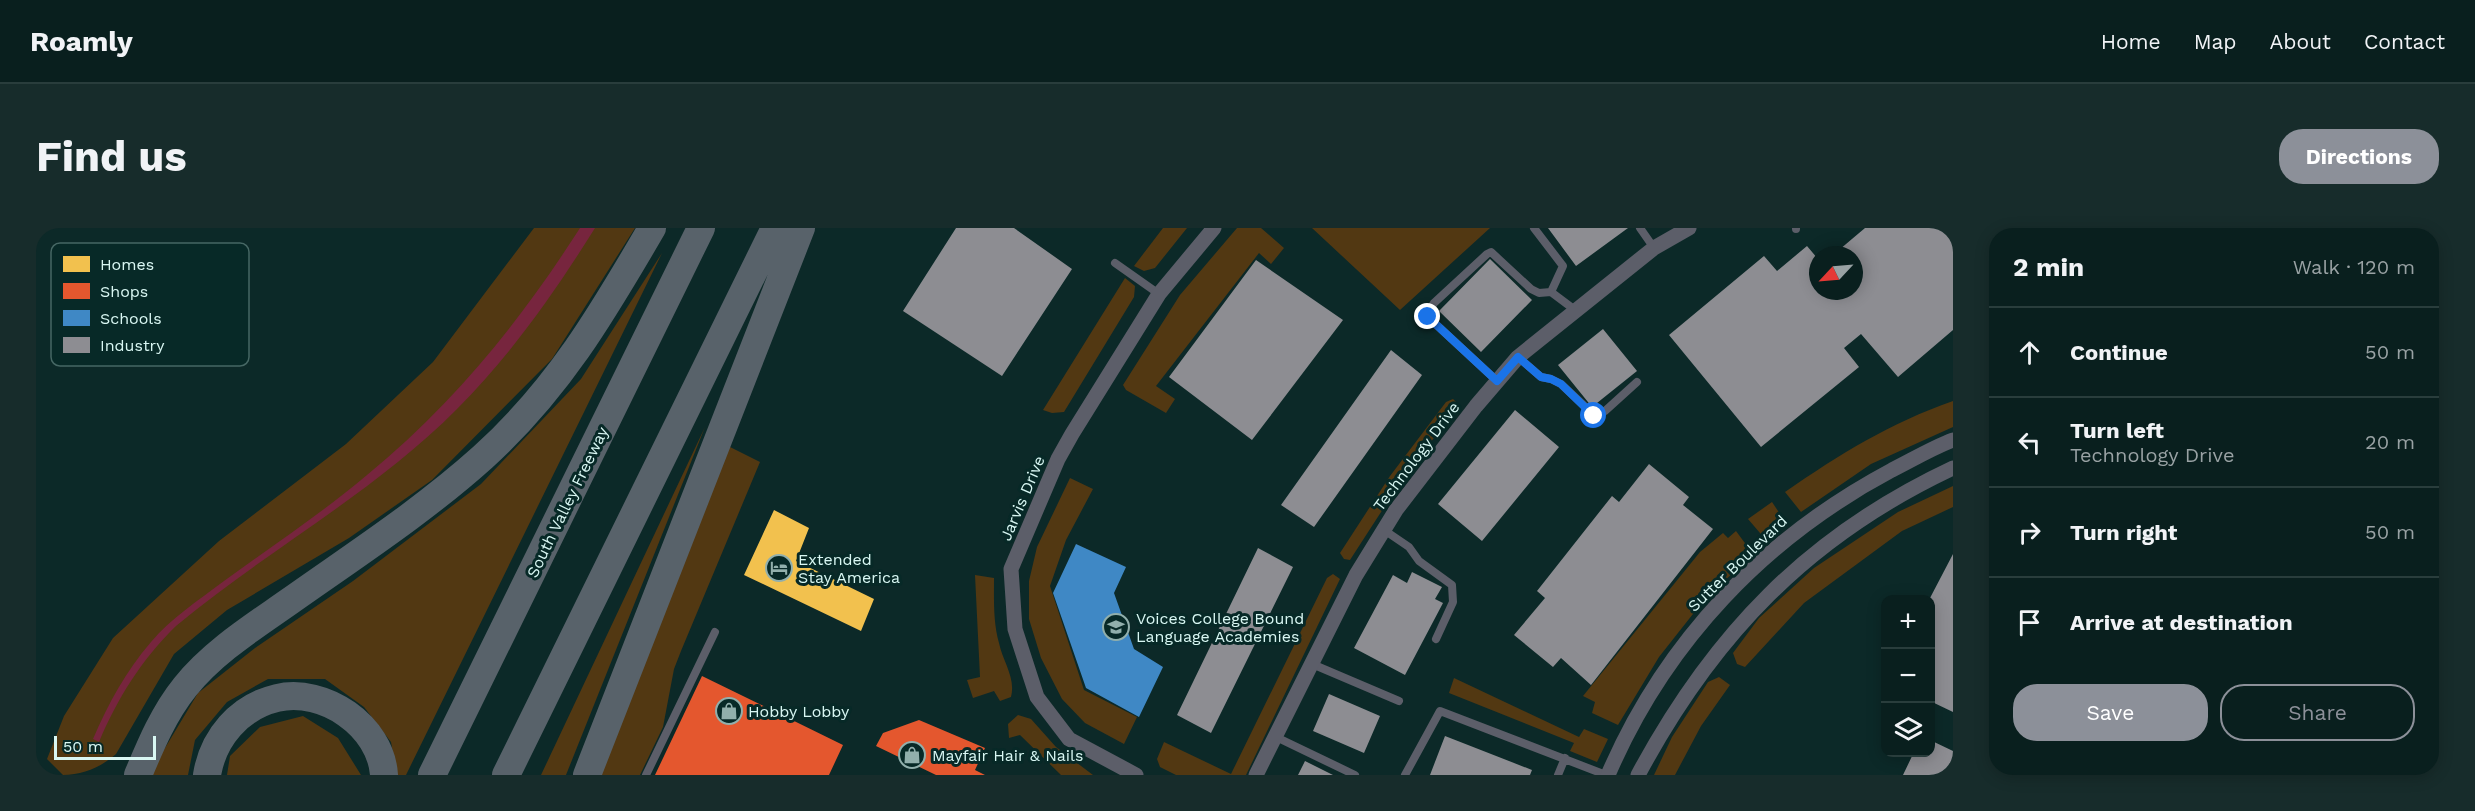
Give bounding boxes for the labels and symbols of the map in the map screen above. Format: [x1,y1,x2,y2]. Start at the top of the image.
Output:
legend [51,243,249,366]
north arrow [1809,246,1863,300]
text: Homes [100,255,154,274]
text: Shops [100,282,148,301]
route end [1414,303,1440,329]
text: Schools [100,309,162,328]
text: Industry [100,336,165,355]
street label: Technology Drive [1369,398,1464,515]
route start [1580,402,1606,428]
street label: South Valley Freeway [523,423,613,581]
street label: Jarvis Drive [996,453,1049,544]
street label: Sutter Boulevard [1684,511,1791,616]
place label: Extended Stay America [798,550,900,587]
hotel icon: Extended Stay America [764,553,794,583]
place label: Voices College Bound Language Academies [1136,609,1304,646]
school or university icon: Voices College Bound Language Academies [1101,612,1131,642]
shop icon: Hobby Lobby [714,696,744,726]
place label: Hobby Lobby [748,702,850,721]
scale bar [54,733,156,760]
shop icon: Mayfair Hair & Nails [897,740,927,770]
place label: Mayfair Hair & Nails [932,746,1083,765]

